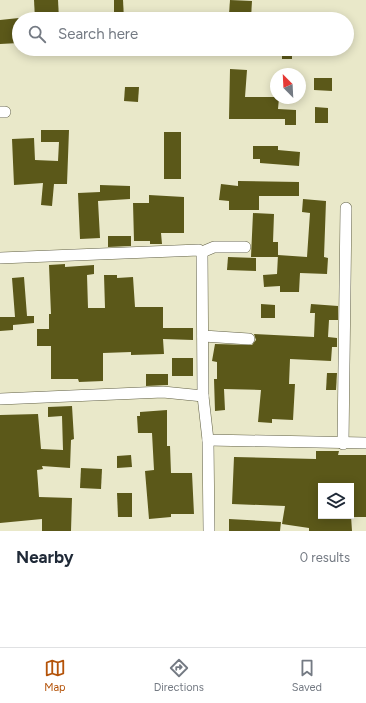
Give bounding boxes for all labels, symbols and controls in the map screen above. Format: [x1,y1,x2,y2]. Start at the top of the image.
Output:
search box [12,12,354,56]
icon: search [26,23,48,45]
text: Search here [58,25,138,43]
north arrow [270,68,306,104]
map controls [318,483,354,519]
button: layers [318,483,354,519]
text: Nearby [16,547,74,567]
text: 0 results [300,550,350,565]
tab: Map [44,657,66,694]
tab: Directions [154,657,204,694]
tab: Saved [292,657,322,694]

